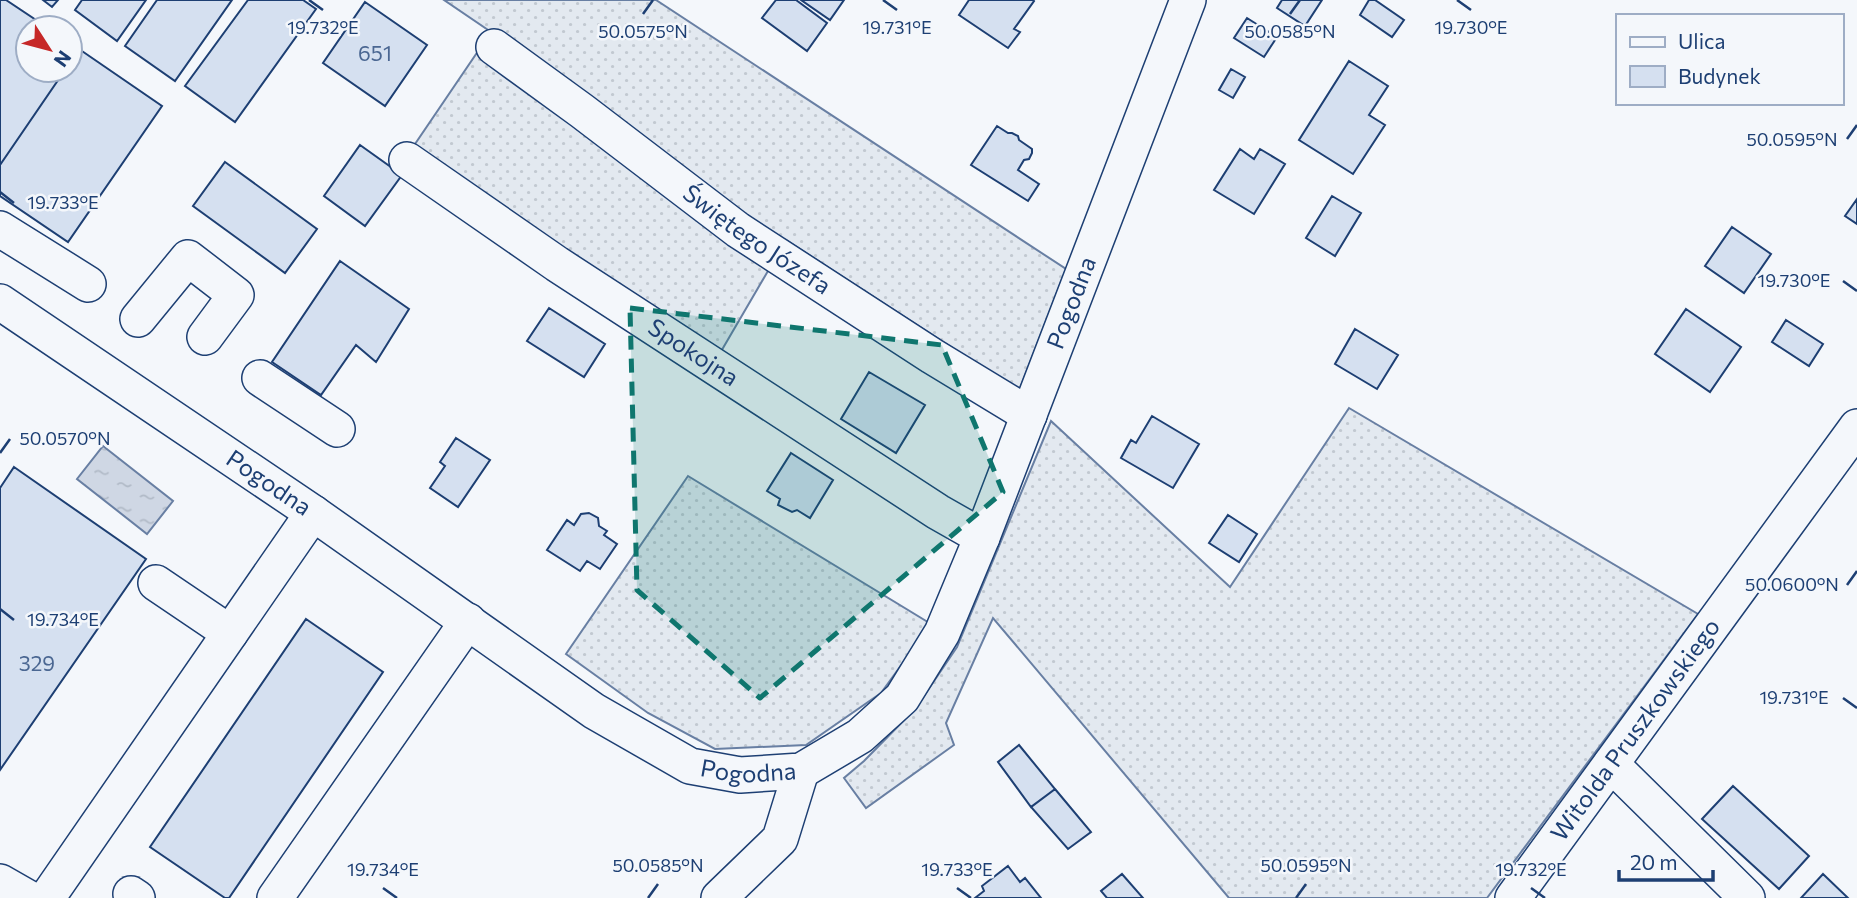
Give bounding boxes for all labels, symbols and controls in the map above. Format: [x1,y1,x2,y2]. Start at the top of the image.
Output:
north arrow [14,14,84,84]
legend [1616,14,1843,105]
text: 19.732°E [287,16,359,38]
text: 19.731°E [862,16,932,38]
text: 19.730°E [1434,16,1508,38]
text: 50.0575°N [598,20,688,42]
text: 50.0585°N [1244,20,1336,42]
text: Ulica [1678,28,1725,53]
house number: 651 [358,40,392,65]
text: N [50,47,77,72]
text: Budynek [1678,63,1761,88]
text: 50.0595°N [1746,128,1838,150]
street label: Świętego Józefa [678,178,837,299]
text: 19.733°E [27,191,99,213]
street label: Pogodna [1040,252,1101,353]
text: 19.730°E [1757,269,1831,291]
street label: Spokojna [643,311,745,391]
text: 50.0570°N [19,427,111,449]
street label: Pogodna [221,443,318,521]
text: 50.0600°N [1745,573,1839,595]
text: 19.734°E [27,608,99,630]
street label: Witolda Pruszkowskiego [1544,612,1725,846]
house number: 329 [19,650,55,675]
text: 19.731°E [1759,686,1829,708]
street label: Pogodna [698,752,797,788]
scale bar [1619,838,1714,882]
text: 20 m [1630,849,1678,874]
text: 50.0585°N [612,854,704,876]
text: 50.0595°N [1260,854,1352,876]
text: 19.734°E [347,858,419,880]
text: 19.733°E [921,858,993,880]
text: 19.732°E [1495,858,1567,880]

